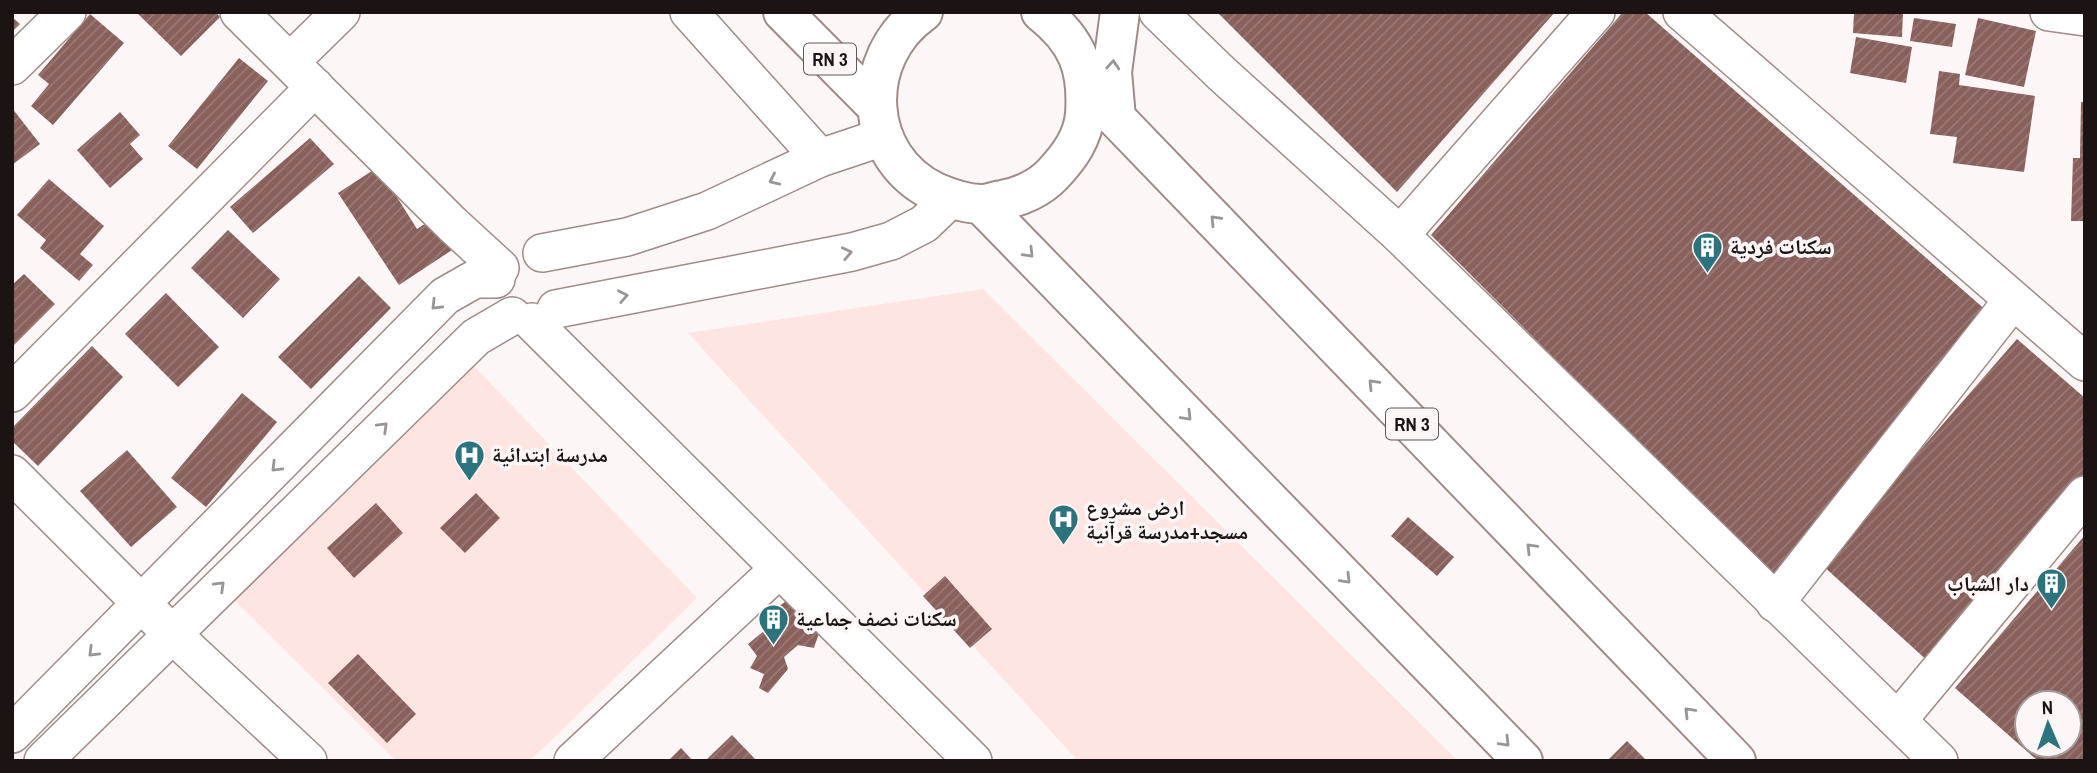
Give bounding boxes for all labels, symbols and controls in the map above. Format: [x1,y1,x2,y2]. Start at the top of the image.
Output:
road number: RN 3 [804,44,856,74]
one-way arrow [1105,59,1120,70]
one-way arrow [769,171,781,185]
one-way arrow [1210,216,1223,229]
building icon: سكنات فردية [1690,230,1724,274]
place label: سكنات فردية [1730,232,1832,261]
one-way arrow [1020,244,1033,257]
one-way arrow [841,246,853,261]
one-way arrow [617,290,629,305]
one-way arrow [431,297,444,310]
one-way arrow [1368,379,1381,392]
one-way arrow [1179,407,1192,420]
road number: RN 3 [1386,408,1438,440]
one-way arrow [375,423,388,436]
hospital icon: مدرسة ابتدائية [452,438,486,482]
place label: مدرسة ابتدائية [492,440,608,469]
one-way arrow [272,459,285,472]
place label: ارض مشروع مسجد+مدرسة قرآنية [1086,493,1248,546]
hospital icon: ارض مشروع مسجد+مدرسة قرآنية [1046,503,1080,547]
one-way arrow [1526,543,1539,556]
building icon: دار الشباب [2035,567,2069,611]
place label: دار الشباب [1947,569,2029,598]
one-way arrow [1338,570,1351,583]
one-way arrow [212,581,225,594]
building icon: سكنات نصف جماعية [756,602,790,646]
place label: سكنات نصف جماعية [796,604,957,633]
one-way arrow [89,644,102,657]
north arrow [2013,689,2083,759]
text: N [2041,694,2053,720]
one-way arrow [1684,707,1697,720]
one-way arrow [1496,733,1509,746]

